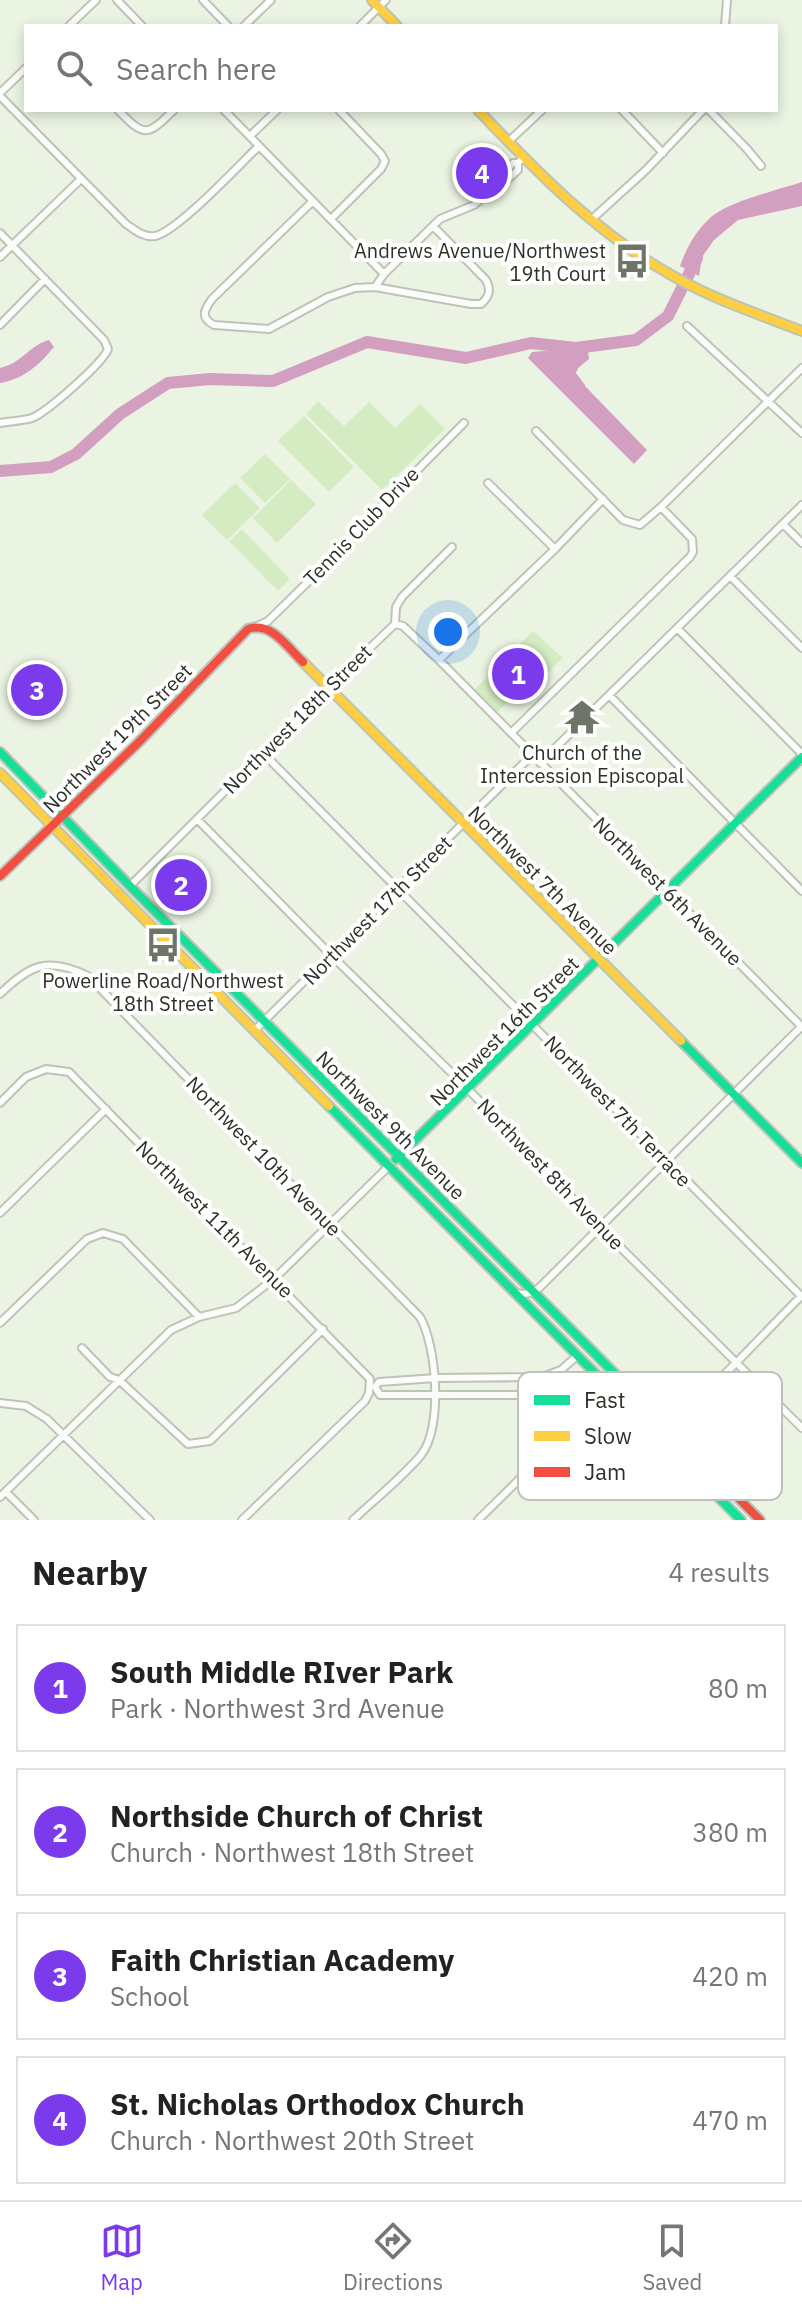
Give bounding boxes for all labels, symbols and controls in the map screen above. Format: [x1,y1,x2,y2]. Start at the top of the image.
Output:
search box [24,24,778,112]
icon: search [52,46,96,90]
text: Search here [116,49,277,88]
pin: 4 [456,143,508,203]
place label: Andrews Avenue/Northwest 19th Court [354,237,606,287]
bus stop icon: Andrews Avenue/Northwest 19th Court [613,242,651,280]
street label: Tennis Club Drive [297,461,425,591]
your location [428,612,468,652]
street label: Northwest 18th Street [217,639,377,799]
pin: 1 [492,644,544,704]
street label: Northwest 19th Street [37,658,197,818]
pin: 3 [11,660,63,720]
temple icon: Church of the Intercession Episcopal [563,698,601,736]
place label: Church of the Intercession Episcopal [480,739,684,789]
street label: Northwest 7th Avenue [463,800,623,960]
street label: Northwest 6th Avenue [588,811,748,971]
street label: Northwest 17th Street [297,830,457,990]
pin: 2 [155,855,207,915]
bus stop icon: Powerline Road/Northwest 18th Street [144,926,182,964]
street label: Northwest 16th Street [424,951,584,1111]
place label: Powerline Road/Northwest 18th Street [42,967,284,1017]
street label: Northwest 7th Terrace [538,1029,698,1193]
street label: Northwest 9th Avenue [311,1045,471,1205]
street label: Northwest 10th Avenue [180,1070,348,1242]
street label: Northwest 8th Avenue [472,1093,630,1256]
street label: Northwest 11th Avenue [130,1134,300,1304]
legend [518,1372,782,1500]
text: Fast [584,1385,625,1414]
text: Slow [584,1421,632,1450]
text: Jam [584,1457,626,1486]
text: Nearby [32,1550,147,1594]
text: 4 results [668,1555,770,1589]
text: South Middle RIver Park [110,1652,453,1691]
text: 1 [52,1671,68,1705]
text: 80 m [708,1671,768,1705]
text: Park · Northwest 3rd Avenue [110,1691,445,1725]
text: Northside Church of Christ [110,1796,483,1835]
text: 2 [52,1815,68,1849]
text: 380 m [692,1815,768,1849]
text: Church · Northwest 18th Street [110,1835,474,1869]
text: Faith Christian Academy [110,1940,454,1979]
text: 3 [52,1959,68,1993]
text: 420 m [692,1959,768,1993]
text: School [110,1979,189,2013]
text: St. Nicholas Orthodox Church [110,2084,525,2123]
text: 4 [52,2103,68,2137]
text: 470 m [692,2103,768,2137]
text: Church · Northwest 20th Street [110,2123,474,2157]
tab: Map [100,2219,144,2296]
tab: Directions [343,2219,443,2296]
tab: Saved [642,2219,702,2296]

